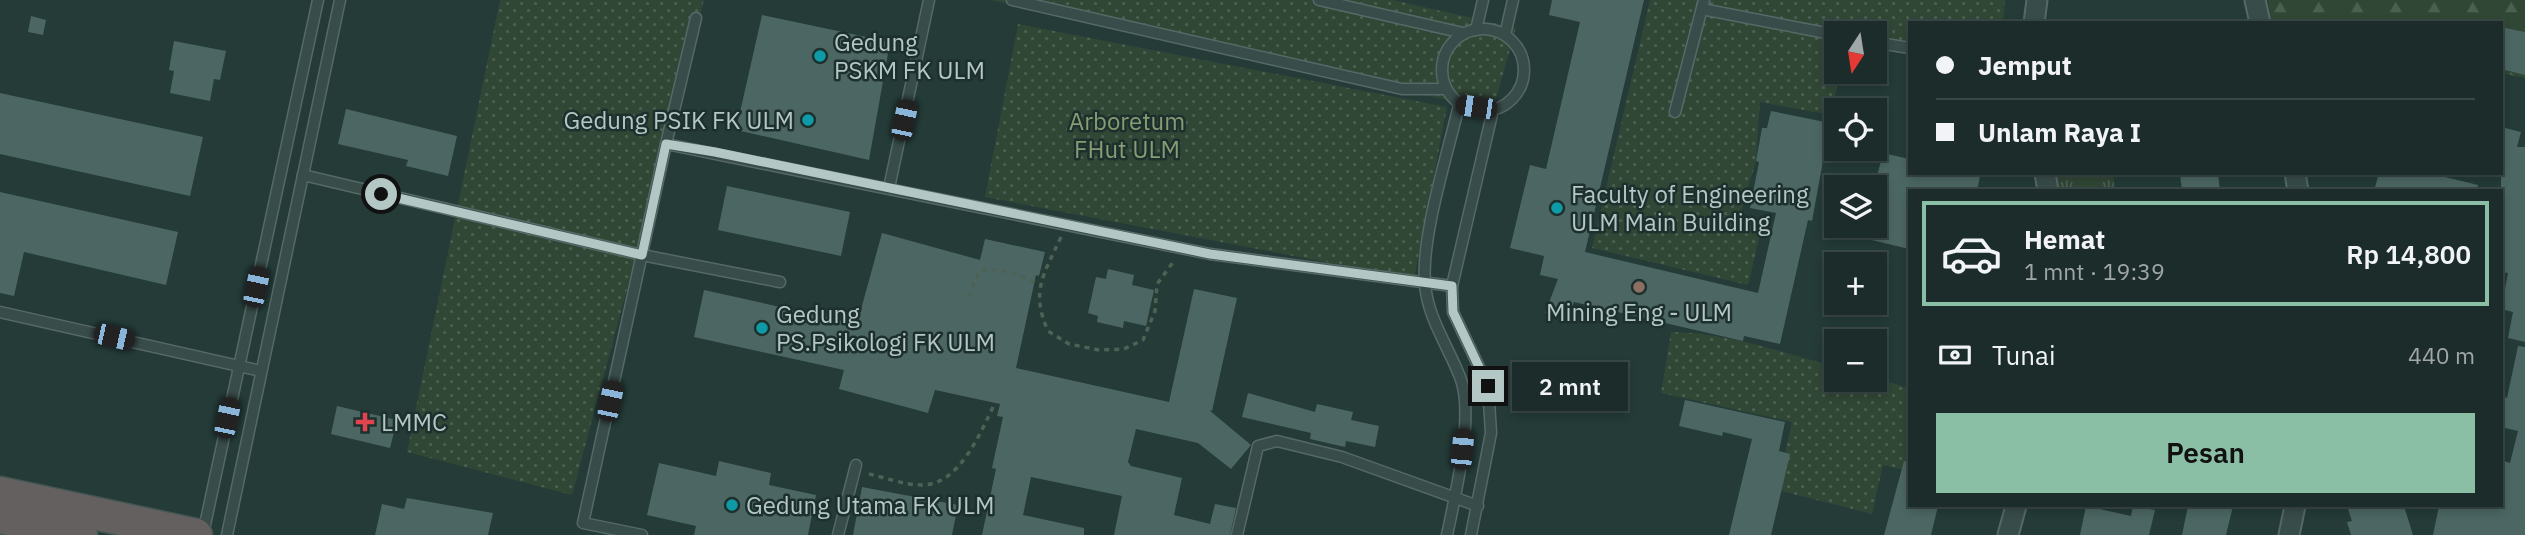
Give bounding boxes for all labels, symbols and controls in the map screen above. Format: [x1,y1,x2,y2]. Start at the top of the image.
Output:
north arrow [1824,21,1886,84]
map controls [1824,21,1887,392]
place label: Gedung PSKM FK ULM [834,26,985,86]
marker: Gedung PSKM FK ULM [812,48,828,64]
text: Jemput [1978,48,2072,82]
car [1454,94,1499,120]
car [890,97,919,143]
button: locate [1824,98,1887,161]
place label: Gedung PSIK FK ULM [564,104,794,136]
park label: Arboretum FHut ULM [1069,105,1185,165]
marker: Gedung PSIK FK ULM [800,112,816,128]
text: Unlam Raya I [1978,115,2141,149]
button: layers [1824,175,1887,238]
route start [365,178,397,210]
place label: Faculty of Engineering ULM Main Building [1571,178,1809,238]
marker: Faculty of Engineering ULM Main Building [1549,200,1565,216]
icon: car [1940,222,2003,285]
text: Hemat [2024,222,2105,256]
text: Rp 14,800 [2346,237,2471,271]
button: + [1824,252,1887,315]
text: 1 mnt · 19:39 [2024,256,2165,286]
car [242,264,271,310]
marker: Mining Eng - ULM [1631,279,1647,295]
place label: Mining Eng - ULM [1546,296,1732,328]
place label: Gedung PS.Psikologi FK ULM [776,298,995,358]
marker: Gedung PS.Psikologi FK ULM [754,320,770,336]
car [92,322,137,352]
button: − [1824,329,1887,392]
icon: cash [1936,336,1974,374]
text: Tunai [1992,338,2056,372]
text: 440 m [2408,340,2475,370]
callout: 2 mnt [1512,362,1628,410]
route end [1472,370,1504,402]
text: 2 mnt [1539,371,1601,401]
car [596,378,625,424]
car [213,395,242,441]
place label: LMMC [381,406,447,438]
marker: LMMC [355,412,375,432]
button: Pesan [1936,413,2475,493]
car [1450,427,1475,471]
place label: Gedung Utama FK ULM [746,489,994,521]
marker: Gedung Utama FK ULM [724,497,740,513]

